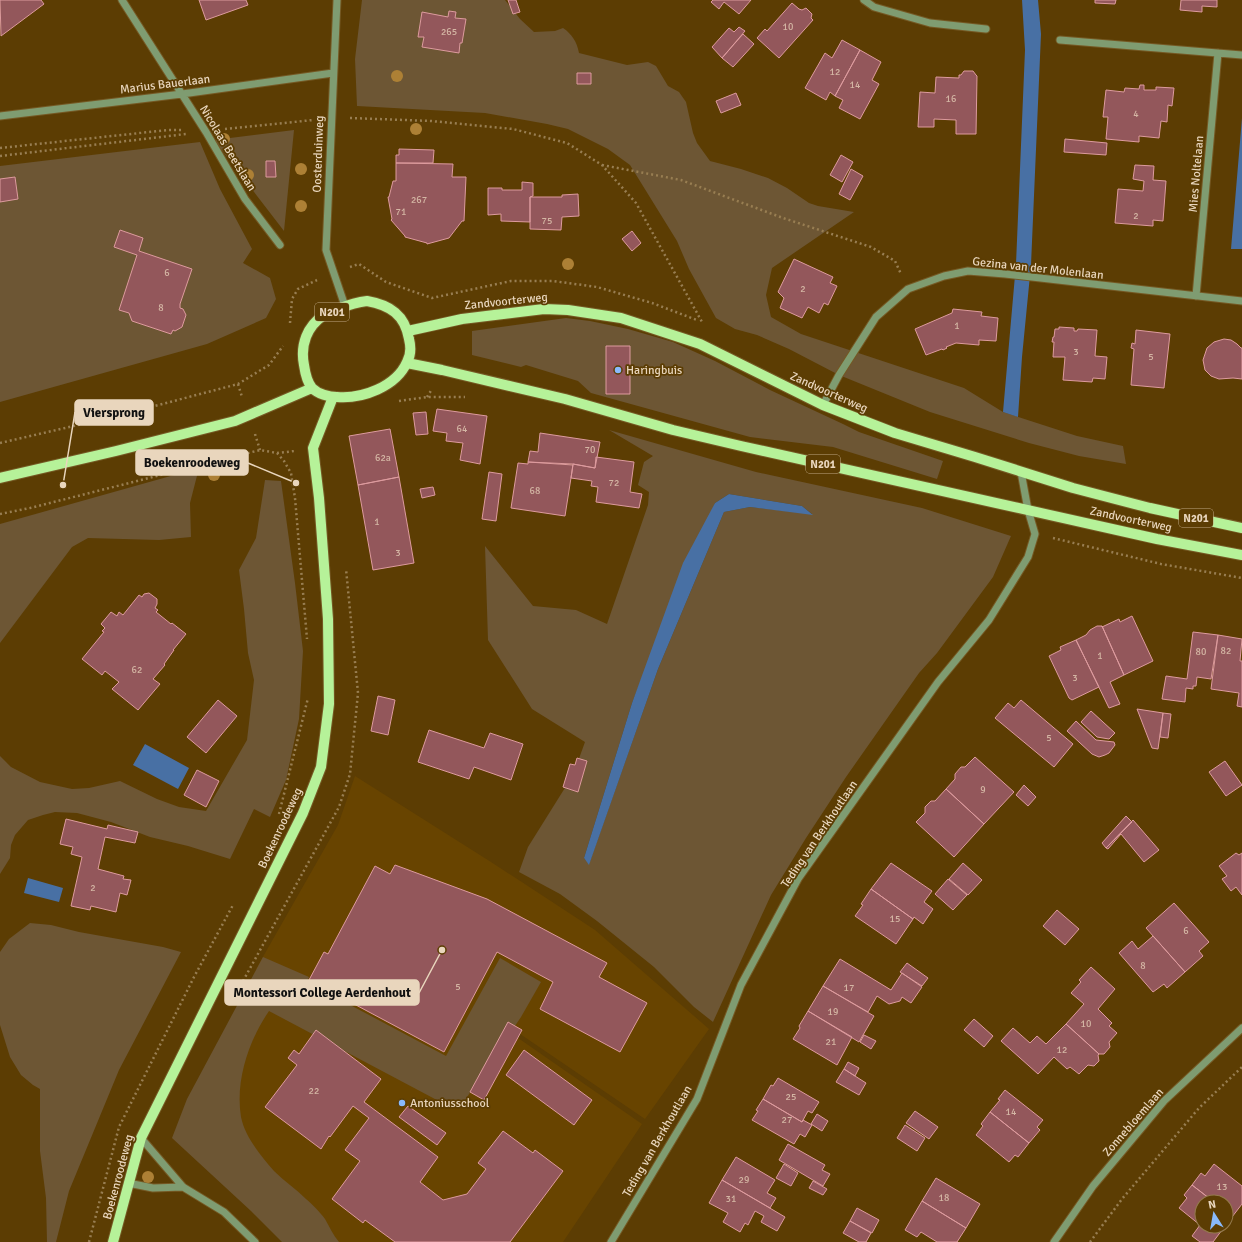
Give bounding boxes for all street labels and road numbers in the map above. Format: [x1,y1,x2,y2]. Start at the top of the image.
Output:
street label: Marius Bauerlaan [119,72,211,97]
street label: Nicolaas Beetslaan [196,102,259,194]
street label: Oosterduinweg [310,115,327,193]
street label: Mies Noltelaan [1186,135,1207,213]
street label: Gezina van der Molenlaan [972,254,1104,283]
street label: Zandvoorterweg [464,290,548,313]
road number: N201 [315,303,349,321]
street label: Zandvoorterweg [788,369,870,416]
road number: N201 [806,455,840,473]
street label: Zandvoorterweg [1088,503,1173,536]
road number: N201 [1179,509,1213,527]
street label: Teding van Berkhoutlaan [778,778,861,891]
street label: Boekenroodeweg [255,785,306,871]
street label: Teding van Berkhoutlaan [619,1083,695,1200]
street label: Zonnebloemlaan [1100,1085,1167,1160]
street label: Boekenroodeweg [100,1133,137,1221]

